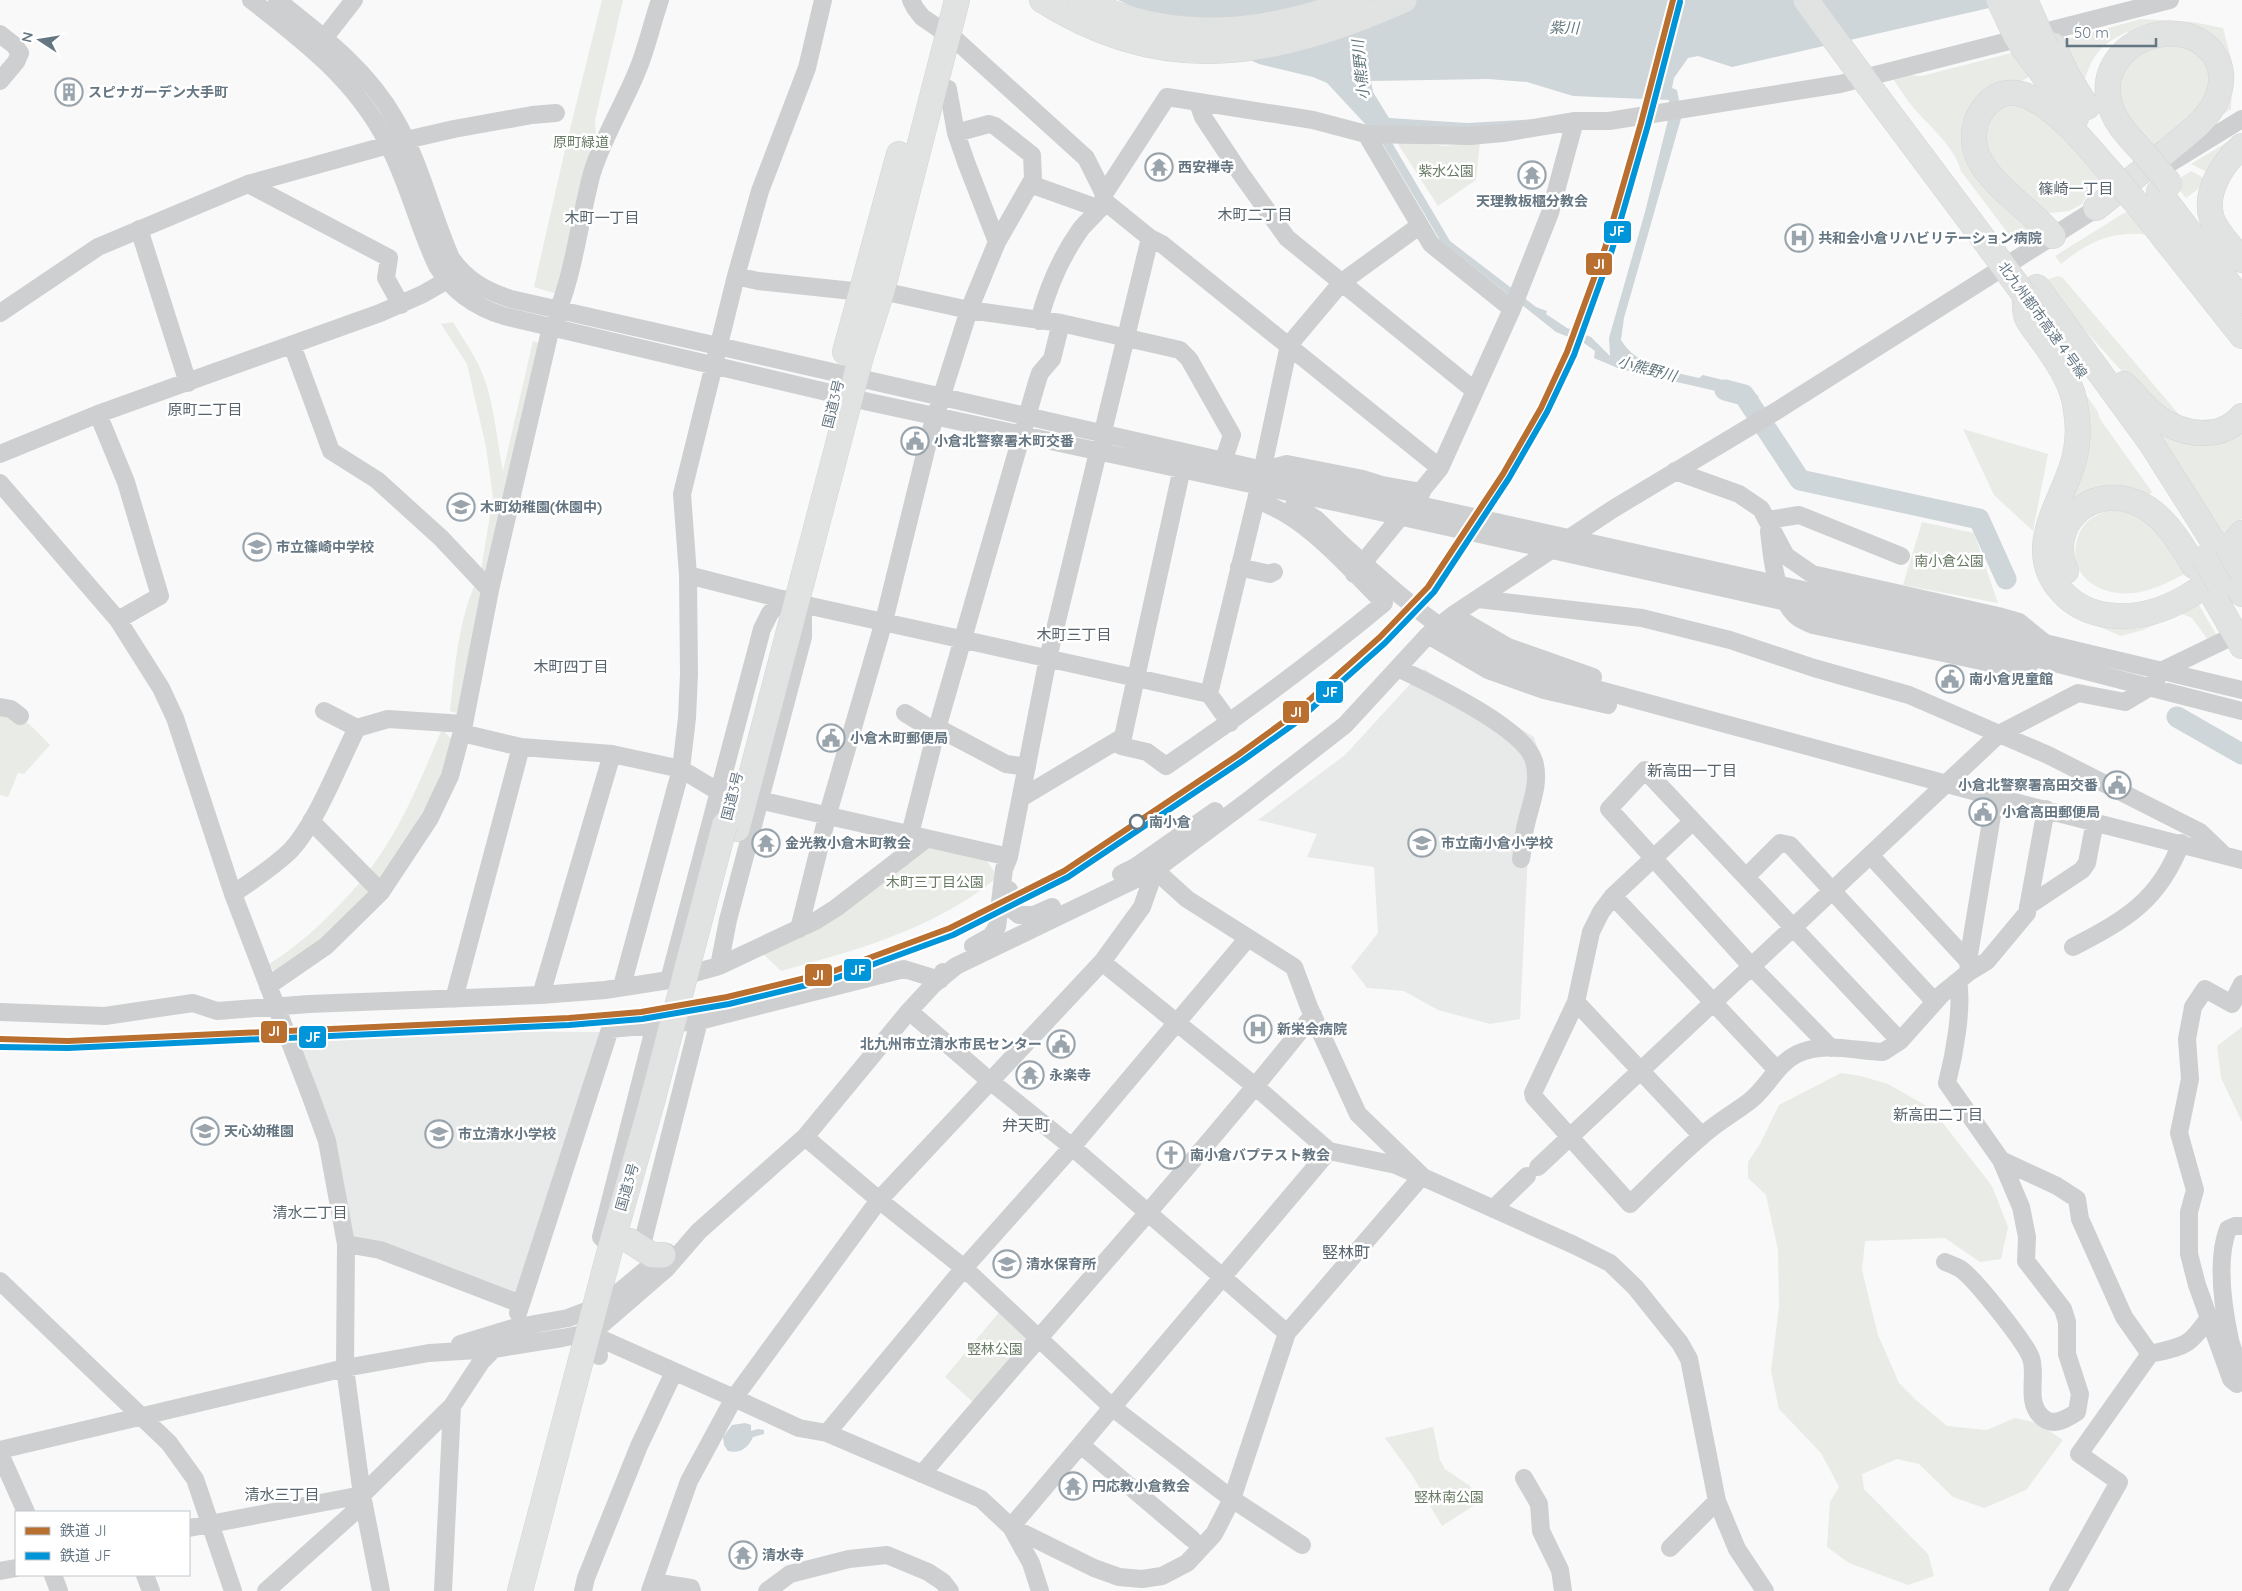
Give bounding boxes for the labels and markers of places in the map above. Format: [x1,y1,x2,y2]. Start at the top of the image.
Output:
building icon: スピナガーデン大手町 [54,77,84,107]
place label: スピナガーデン大手町 [88,83,228,101]
temple icon: 西安禅寺 [1144,152,1174,182]
place label: 西安禅寺 [1178,158,1234,176]
temple icon: 天理教板櫃分教会 [1517,160,1547,190]
place label: 天理教板櫃分教会 [1476,192,1588,210]
hospital icon: 共和会小倉リハビリテーション病院 [1784,223,1814,253]
place label: 共和会小倉リハビリテーション病院 [1818,229,2042,247]
public building icon: 小倉北警察署木町交番 [900,426,930,456]
place label: 小倉北警察署木町交番 [934,432,1074,450]
school or university icon: 木町幼稚園(休園中) [446,492,476,522]
place label: 木町幼稚園(休園中) [480,498,602,516]
school or university icon: 市立篠崎中学校 [242,532,272,562]
place label: 市立篠崎中学校 [276,538,374,556]
public building icon: 南小倉児童館 [1935,664,1965,694]
place label: 南小倉児童館 [1969,670,2053,688]
public building icon: 小倉木町郵便局 [816,723,846,753]
place label: 小倉木町郵便局 [850,729,948,747]
public building icon: 小倉北警察署高田交番 [2102,770,2132,800]
place label: 小倉北警察署高田交番 [1958,776,2098,794]
public building icon: 小倉高田郵便局 [1968,797,1998,827]
place label: 小倉高田郵便局 [2002,803,2100,821]
place label: 南小倉 [1149,813,1191,831]
marker: 南小倉 [1129,814,1145,830]
temple icon: 金光教小倉木町教会 [751,828,781,858]
school or university icon: 市立南小倉小学校 [1407,828,1437,858]
place label: 金光教小倉木町教会 [785,834,911,852]
place label: 市立南小倉小学校 [1441,834,1553,852]
hospital icon: 新栄会病院 [1243,1014,1273,1044]
place label: 新栄会病院 [1277,1020,1347,1038]
public building icon: 北九州市立清水市民センター [1046,1029,1076,1059]
place label: 北九州市立清水市民センター [860,1035,1042,1053]
temple icon: 永楽寺 [1015,1060,1045,1090]
place label: 永楽寺 [1049,1066,1091,1084]
school or university icon: 天心幼稚園 [190,1116,220,1146]
school or university icon: 市立清水小学校 [424,1119,454,1149]
place label: 天心幼稚園 [224,1122,294,1140]
place label: 市立清水小学校 [458,1125,556,1143]
church icon: 南小倉バプテスト教会 [1156,1140,1186,1170]
place label: 南小倉バプテスト教会 [1190,1146,1330,1164]
school or university icon: 清水保育所 [992,1249,1022,1279]
place label: 清水保育所 [1026,1255,1096,1273]
temple icon: 円応教小倉教会 [1058,1471,1088,1501]
place label: 円応教小倉教会 [1092,1477,1190,1495]
temple icon: 清水寺 [728,1540,758,1570]
place label: 清水寺 [762,1546,804,1564]

